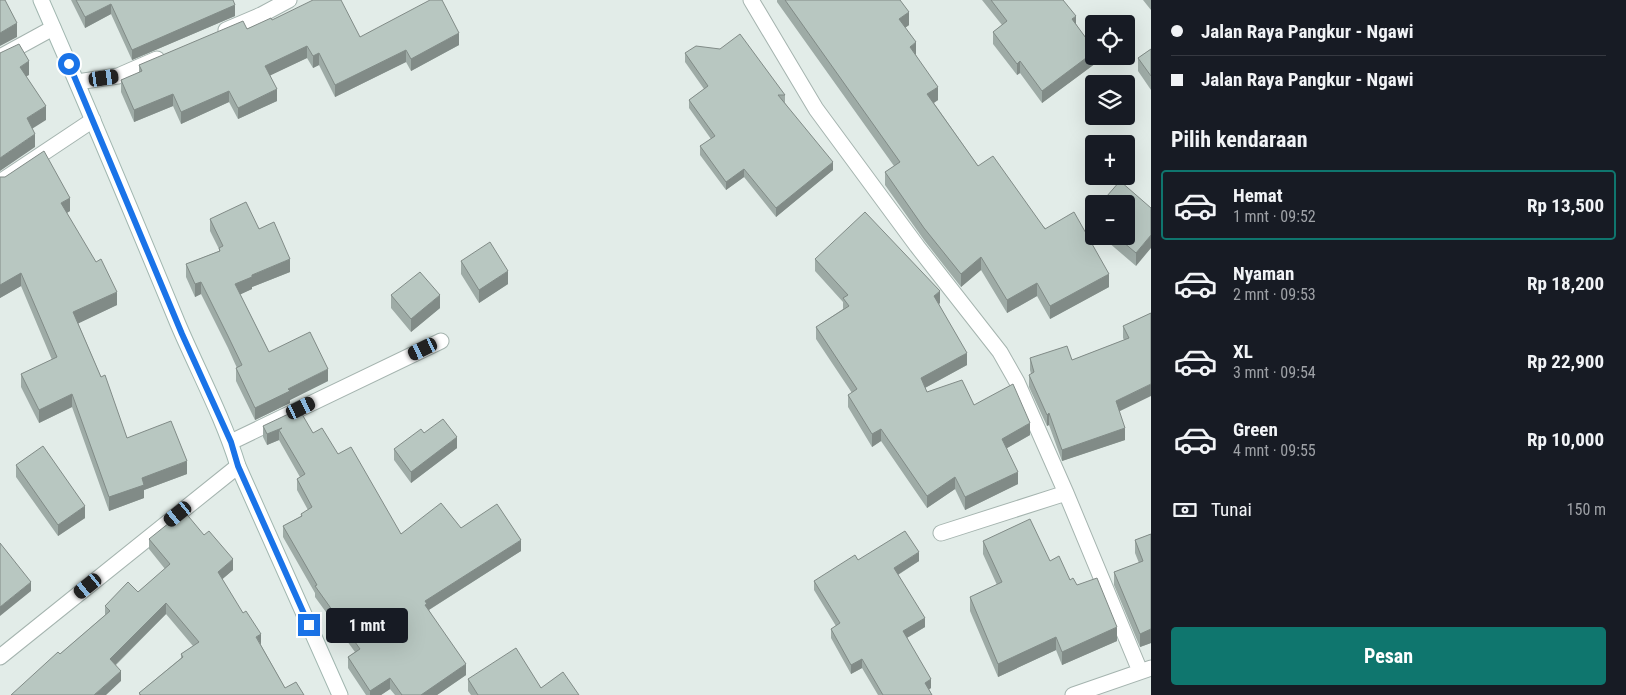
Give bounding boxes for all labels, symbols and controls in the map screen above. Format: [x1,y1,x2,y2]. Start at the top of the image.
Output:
map controls [1085,15,1135,245]
button: locate [1085,15,1135,65]
text: Jalan Raya Pangkur - Ngawi [1201,20,1414,43]
route start [58,53,80,75]
car [88,68,119,88]
text: Jalan Raya Pangkur - Ngawi [1201,68,1414,91]
button: layers [1085,75,1135,125]
text: Pilih kendaraan [1171,127,1307,152]
button: + [1085,135,1135,185]
icon: car [1173,183,1218,228]
text: Hemat [1233,184,1283,207]
text: Rp 13,500 [1527,194,1604,217]
button: − [1085,195,1135,245]
text: 1 mnt · 09:52 [1233,207,1316,226]
icon: car [1173,261,1218,306]
text: Nyaman [1233,262,1294,285]
text: Rp 18,200 [1527,272,1604,295]
text: 2 mnt · 09:53 [1233,285,1316,304]
car [406,336,439,362]
icon: car [1173,339,1218,384]
text: XL [1233,340,1253,363]
text: Rp 22,900 [1527,350,1604,373]
text: 3 mnt · 09:54 [1233,363,1316,382]
car [284,395,317,421]
icon: car [1173,417,1218,462]
text: Green [1233,418,1278,441]
text: Rp 10,000 [1527,428,1604,451]
text: 4 mnt · 09:55 [1233,441,1316,460]
icon: cash [1171,496,1199,524]
text: Tunai [1211,498,1252,521]
car [161,499,194,529]
text: 150 m [1567,500,1606,519]
car [71,571,104,601]
callout: 1 mnt [326,608,409,642]
route end [298,614,320,636]
text: 1 mnt [349,616,385,635]
button: Pesan [1171,627,1606,685]

